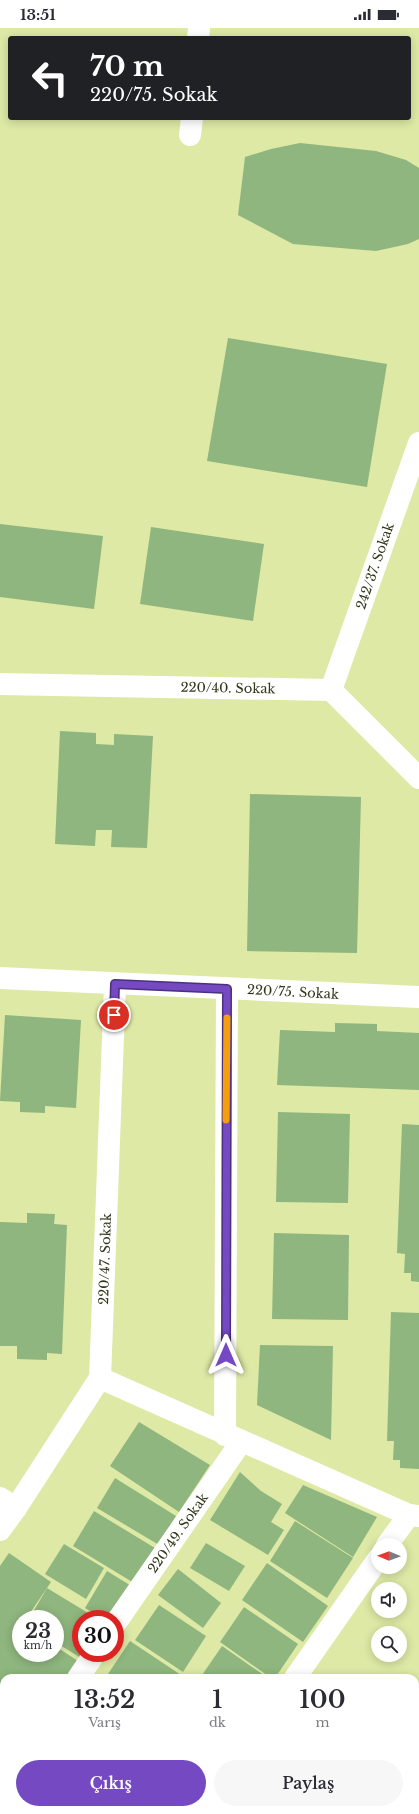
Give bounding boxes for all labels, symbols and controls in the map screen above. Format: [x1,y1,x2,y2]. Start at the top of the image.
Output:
text: 13:51 [20,5,56,24]
text: 70 m [90,49,164,84]
icon: left [24,52,76,104]
text: 220/75. Sokak [90,84,218,106]
street label: 242/37. Sokak [352,520,398,612]
street label: 220/40. Sokak [180,679,276,697]
street label: 220/75. Sokak [247,981,339,1003]
pin [97,998,131,1032]
icon: arrive [103,1004,125,1026]
street label: 220/47. Sokak [95,1213,115,1305]
position arrow [205,1334,247,1376]
street label: 220/49. Sokak [144,1490,212,1576]
north arrow [371,1538,407,1574]
map controls [371,1538,407,1662]
button: sound [371,1582,407,1618]
speed limit sign: 30 [72,1610,124,1662]
text: 23 [25,1619,51,1643]
button: search [371,1626,407,1662]
text: km/h [24,1639,52,1652]
text: 13:52 [74,1685,135,1714]
text: 1 [212,1685,223,1714]
text: 100 [299,1685,345,1714]
text: Varış [88,1714,121,1731]
text: dk [209,1714,226,1731]
text: m [315,1714,329,1731]
button: Çıkış [16,1760,206,1806]
button: Paylaş [214,1760,403,1806]

